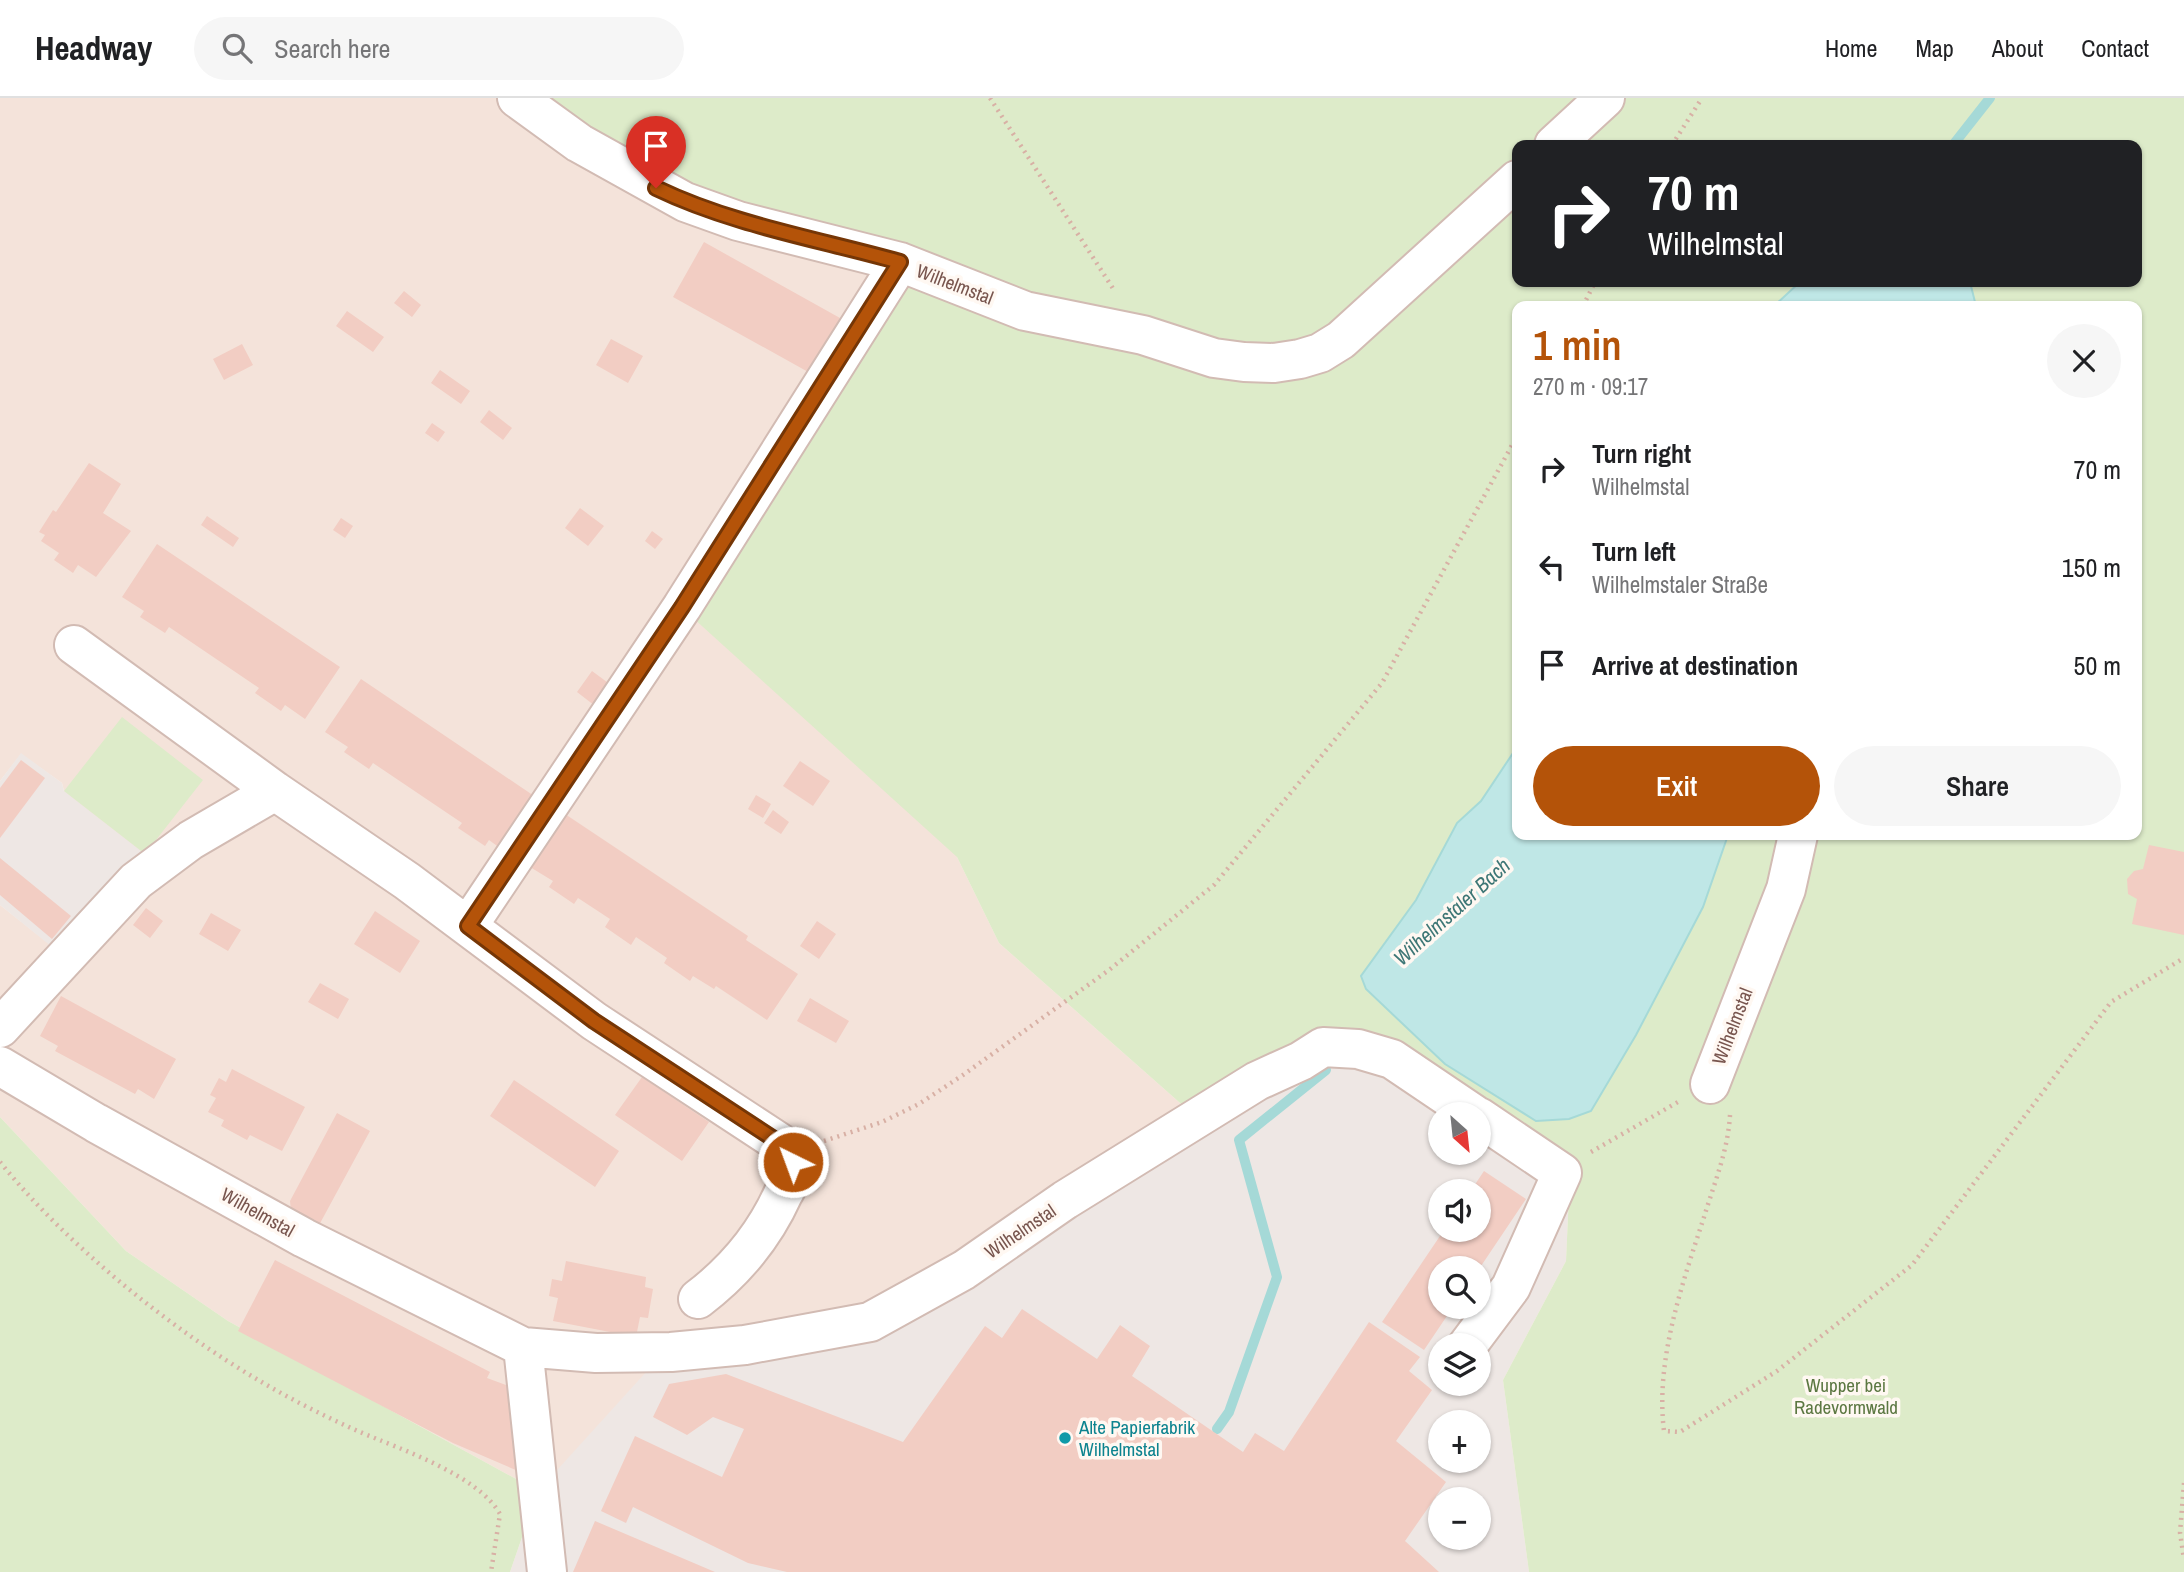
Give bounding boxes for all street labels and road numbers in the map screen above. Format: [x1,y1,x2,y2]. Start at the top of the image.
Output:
street label: Wilhelmstal [913,257,997,311]
street label: Wilhelmstal [1705,984,1759,1068]
street label: Wilhelmstal [216,1181,300,1243]
street label: Wilhelmstal [979,1198,1061,1264]

